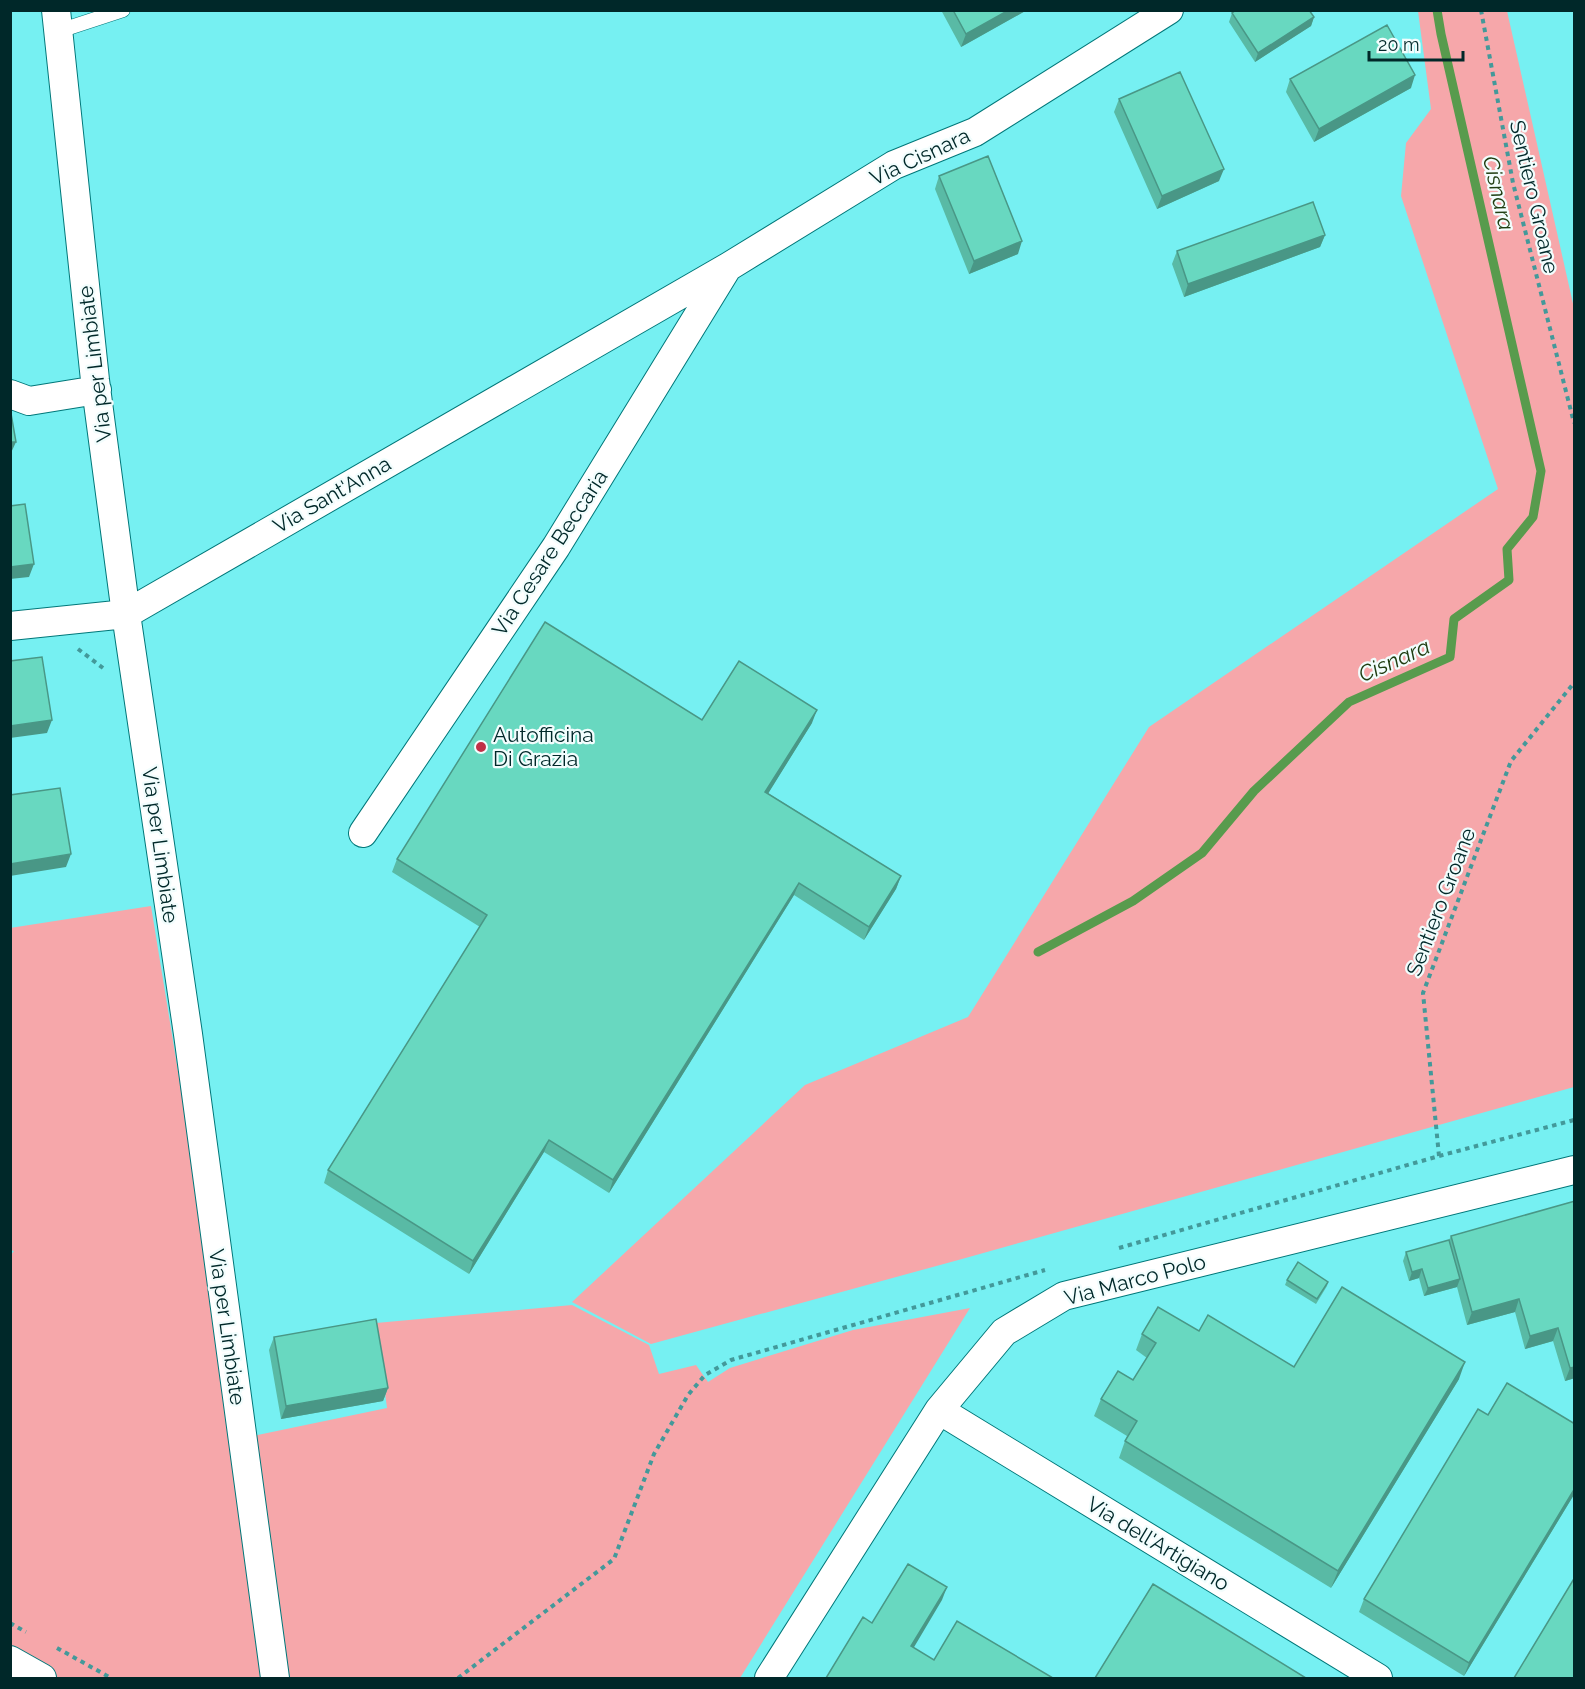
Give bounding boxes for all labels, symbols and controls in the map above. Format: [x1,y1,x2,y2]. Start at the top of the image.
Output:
scale bar [1369,24,1464,62]
text: 20 m [1378,34,1420,55]
street label: Sentiero Groane [1505,118,1564,276]
street label: Via Cisnara [866,123,974,191]
water label: Cisnara [1478,153,1520,233]
street label: Via per Limbiate [73,284,116,444]
street label: Via Sant'Anna [268,451,395,538]
street label: Via Cesare Beccaria [487,465,613,640]
water label: Cisnara [1354,633,1434,687]
place label: Autofficina Di Grazia [493,722,594,771]
marker: Autofficina Di Grazia [474,740,488,754]
street label: Via per Limbiate [137,765,184,925]
street label: Sentiero Groane [1401,824,1480,979]
street label: Via per Limbiate [204,1247,251,1407]
street label: Via Marco Polo [1061,1249,1208,1310]
street label: Via dell'Artigiano [1082,1491,1234,1596]

